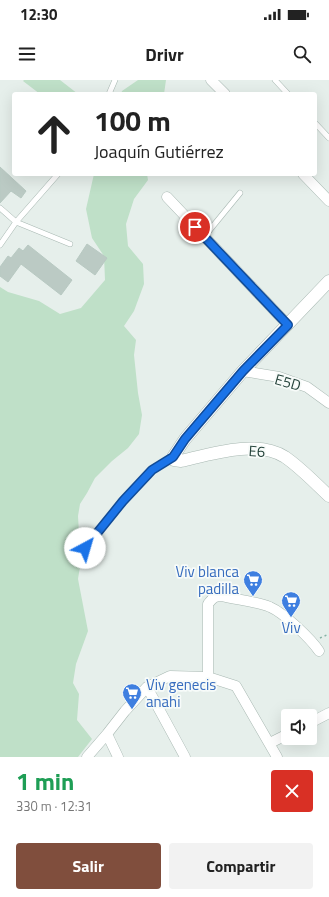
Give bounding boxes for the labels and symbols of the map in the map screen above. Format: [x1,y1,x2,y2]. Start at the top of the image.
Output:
pin [178,210,212,244]
street label: E5D [272,367,304,397]
street label: E6 [248,439,266,463]
position arrow [64,527,106,569]
place label: Viv blanca padilla [175,560,239,600]
supermarket icon: Viv blanca padilla [242,569,264,597]
supermarket icon: Viv [280,590,302,618]
place label: Viv [281,616,301,639]
place label: Viv genecis anahi [146,673,216,713]
supermarket icon: Viv genecis anahi [121,682,143,710]

